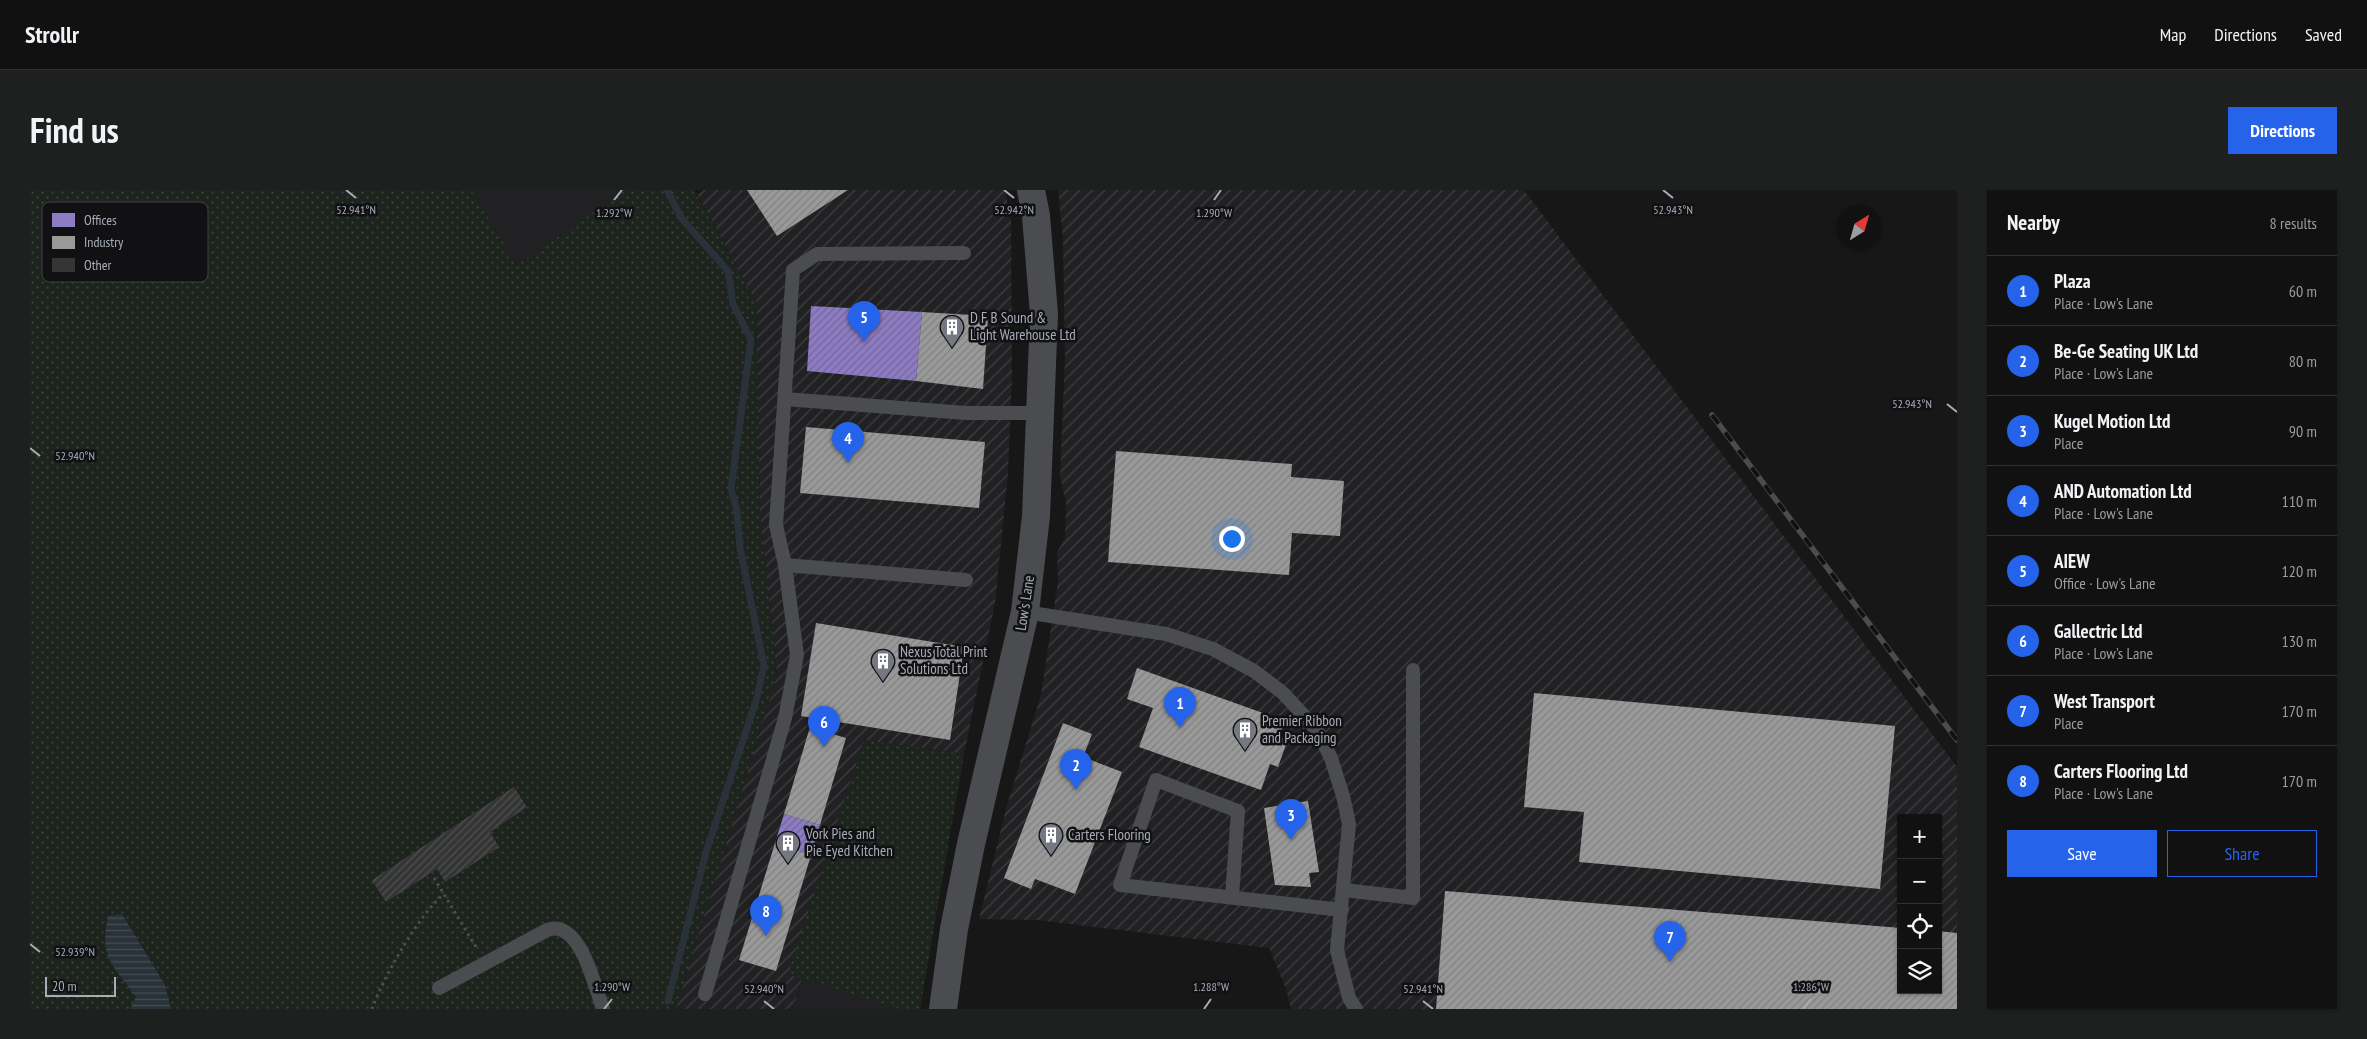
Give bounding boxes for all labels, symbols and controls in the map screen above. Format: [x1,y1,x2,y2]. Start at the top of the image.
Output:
text: Strollr [25,19,79,50]
text: Map [2160,23,2186,46]
text: Directions [2214,23,2277,46]
text: Saved [2305,23,2342,46]
text: Find us [30,107,119,153]
button: Directions [2228,107,2337,154]
legend [42,202,208,282]
text: 52.941°N [336,202,376,217]
text: 52.942°N [994,202,1034,217]
text: 52.943°N [1653,202,1693,217]
text: 1.292°W [596,205,632,220]
text: 1.290°W [1196,205,1232,220]
north arrow [1837,205,1882,250]
text: Nearby [2007,209,2060,236]
text: Offices [84,211,117,229]
text: 8 results [2270,213,2317,233]
text: Industry [84,233,124,251]
text: Other [84,256,111,274]
text: Plaza [2054,269,2091,293]
text: 1 [2019,281,2027,301]
text: 60 m [2289,281,2317,301]
text: Place · Low's Lane [2054,293,2153,313]
pin: 5 [848,301,880,342]
place label: D F B Sound & Light Warehouse Ltd [970,308,1076,344]
building icon: D F B Sound & Light Warehouse Ltd [939,314,965,348]
text: Be-Ge Seating UK Ltd [2054,339,2198,363]
text: 2 [2019,351,2027,371]
text: 80 m [2289,351,2317,371]
text: Place · Low's Lane [2054,363,2153,383]
text: 52.943°N [1892,396,1932,411]
text: Kugel Motion Ltd [2054,409,2170,433]
text: 3 [2019,421,2027,441]
text: 90 m [2289,421,2317,441]
pin: 4 [832,422,864,463]
text: Place [2054,433,2083,453]
text: 52.940°N [55,448,95,463]
text: AND Automation Ltd [2054,479,2192,503]
text: 4 [2019,491,2027,511]
text: 110 m [2282,491,2317,511]
text: Place · Low's Lane [2054,503,2153,523]
your location [1219,526,1245,552]
text: AIEW [2054,549,2090,573]
text: 5 [2019,561,2027,581]
text: 120 m [2282,561,2317,581]
text: Office · Low's Lane [2054,573,2156,593]
street label: Low's Lane [1011,574,1038,632]
text: Gallectric Ltd [2054,619,2142,643]
text: 6 [2019,631,2027,651]
text: 130 m [2282,631,2317,651]
place label: Nexus Total Print Solutions Ltd [900,642,987,678]
text: Place · Low's Lane [2054,643,2153,663]
building icon: Nexus Total Print Solutions Ltd [870,648,896,682]
pin: 1 [1164,687,1196,728]
text: West Transport [2054,689,2155,713]
text: 7 [2019,701,2027,721]
text: 170 m [2282,701,2317,721]
pin: 6 [808,706,840,747]
place label: Premier Ribbon and Packaging [1262,711,1342,747]
text: Place [2054,713,2083,733]
building icon: Premier Ribbon and Packaging [1232,717,1258,751]
pin: 2 [1060,749,1092,790]
text: Carters Flooring Ltd [2054,759,2188,783]
text: 8 [2019,771,2027,791]
text: 170 m [2282,771,2317,791]
text: Place · Low's Lane [2054,783,2153,803]
pin: 3 [1275,799,1307,840]
map controls [1897,814,1942,994]
button: + [1897,814,1942,859]
building icon: Carters Flooring [1038,822,1064,856]
place label: Vork Pies and Pie Eyed Kitchen [805,824,893,860]
place label: Carters Flooring [1068,825,1151,844]
building icon: Vork Pies and Pie Eyed Kitchen [775,830,801,864]
button: Save [2007,830,2157,877]
button: Share [2167,830,2317,877]
button: − [1897,859,1942,904]
pin: 8 [750,895,782,936]
button: locate [1897,904,1942,949]
pin: 7 [1654,921,1686,962]
text: 52.939°N [55,944,95,959]
button: layers [1897,949,1942,994]
scale bar [45,974,116,997]
text: 20 m [52,977,77,995]
text: 1.290°W [594,979,630,994]
text: 1.288°W [1193,979,1229,994]
text: 1.286°W [1793,979,1829,994]
text: 52.940°N [744,981,784,996]
text: 52.941°N [1403,981,1443,996]

